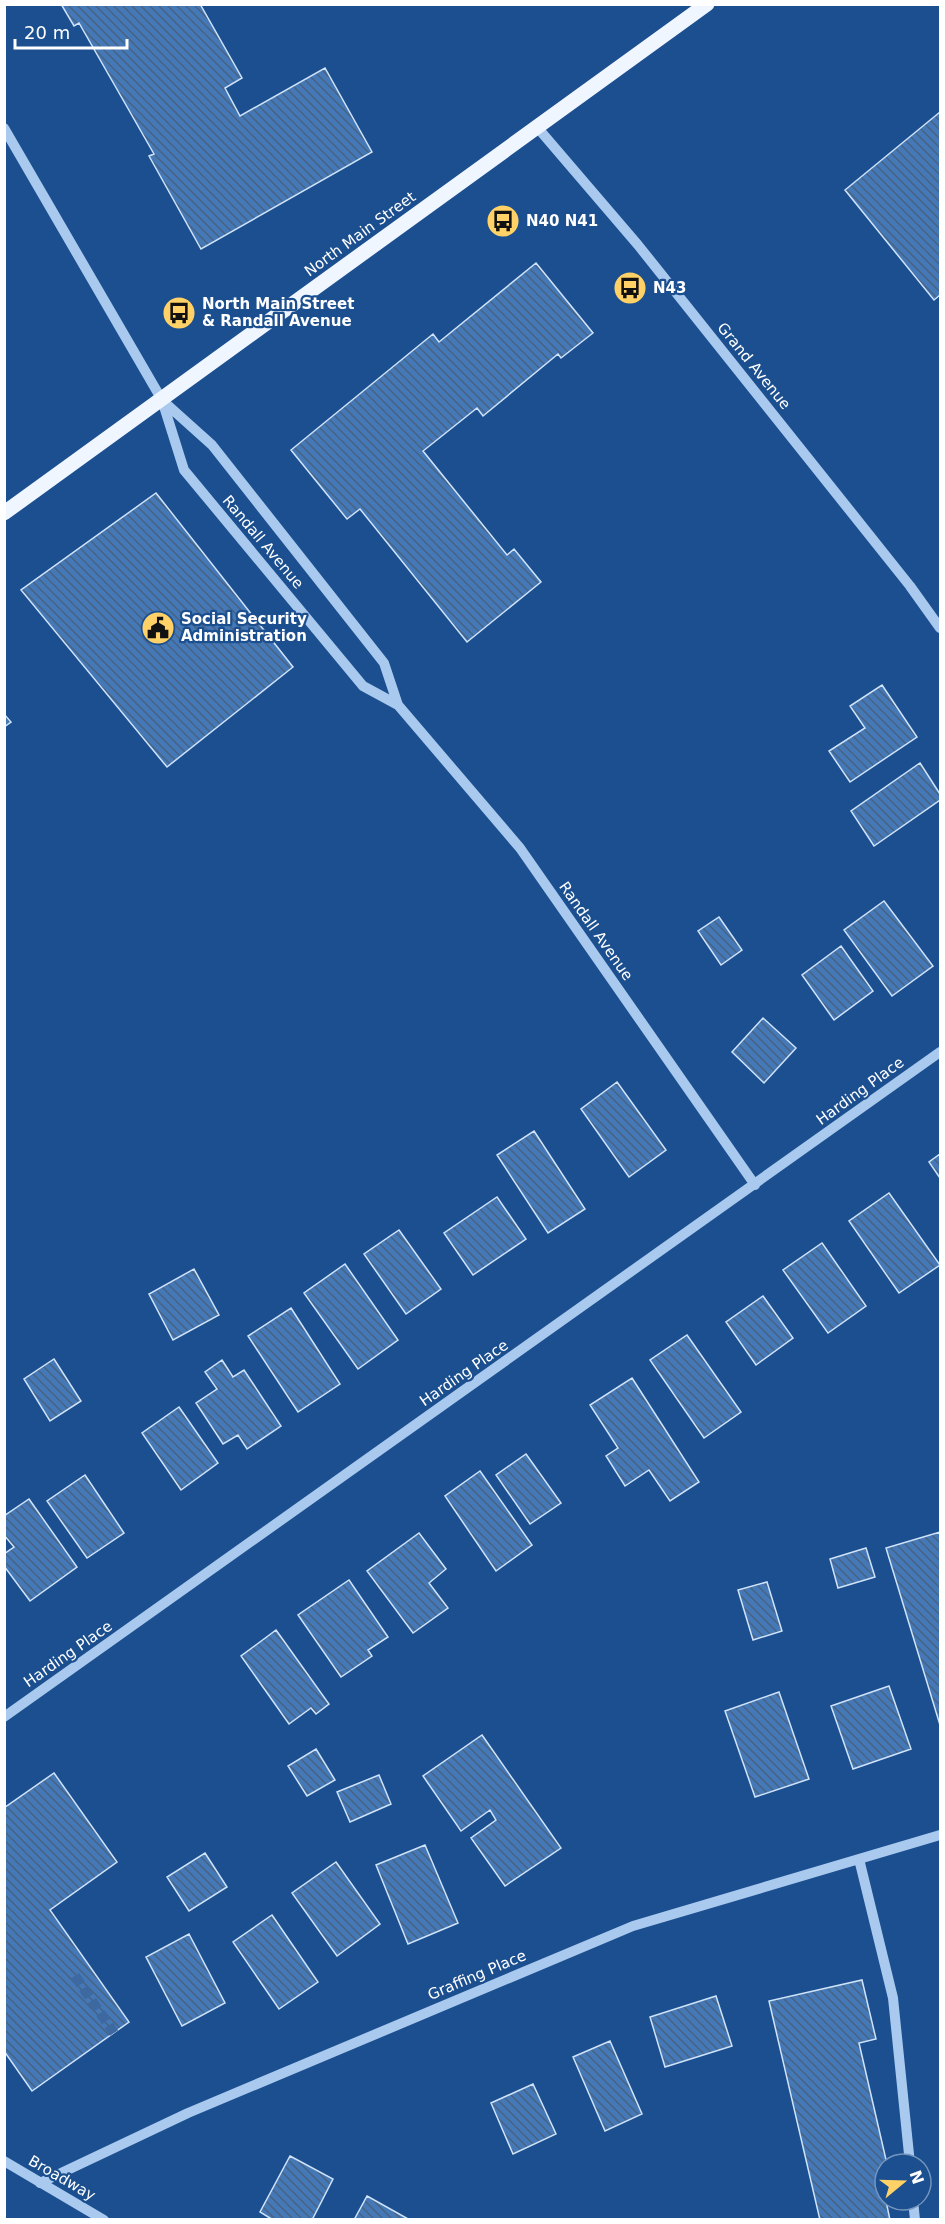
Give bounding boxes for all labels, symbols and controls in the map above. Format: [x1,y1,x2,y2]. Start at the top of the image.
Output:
scale bar [15,12,128,50]
text: 20 m [24,22,70,43]
street label: North Main Street [301,188,419,280]
bus stop icon: N40 N41 [485,203,521,239]
place label: N40 N41 [526,212,598,230]
bus stop icon: N43 [612,270,648,306]
place label: N43 [653,279,686,297]
bus stop icon: North Main Street & Randall Avenue [161,295,197,331]
place label: North Main Street & Randall Avenue [202,295,354,330]
street label: Grand Avenue [713,319,795,413]
street label: Randall Avenue [219,492,307,592]
public building icon: Social Security Administration [140,610,176,646]
place label: Social Security Administration [181,610,307,645]
street label: Randall Avenue [555,878,637,984]
street label: Harding Place [813,1053,907,1129]
street label: Harding Place [416,1336,512,1410]
street label: Harding Place [20,1617,116,1691]
street label: Graffing Place [425,1946,529,2004]
street label: Broadway [25,2152,99,2204]
north arrow [873,2152,933,2212]
text: N [906,2168,928,2187]

